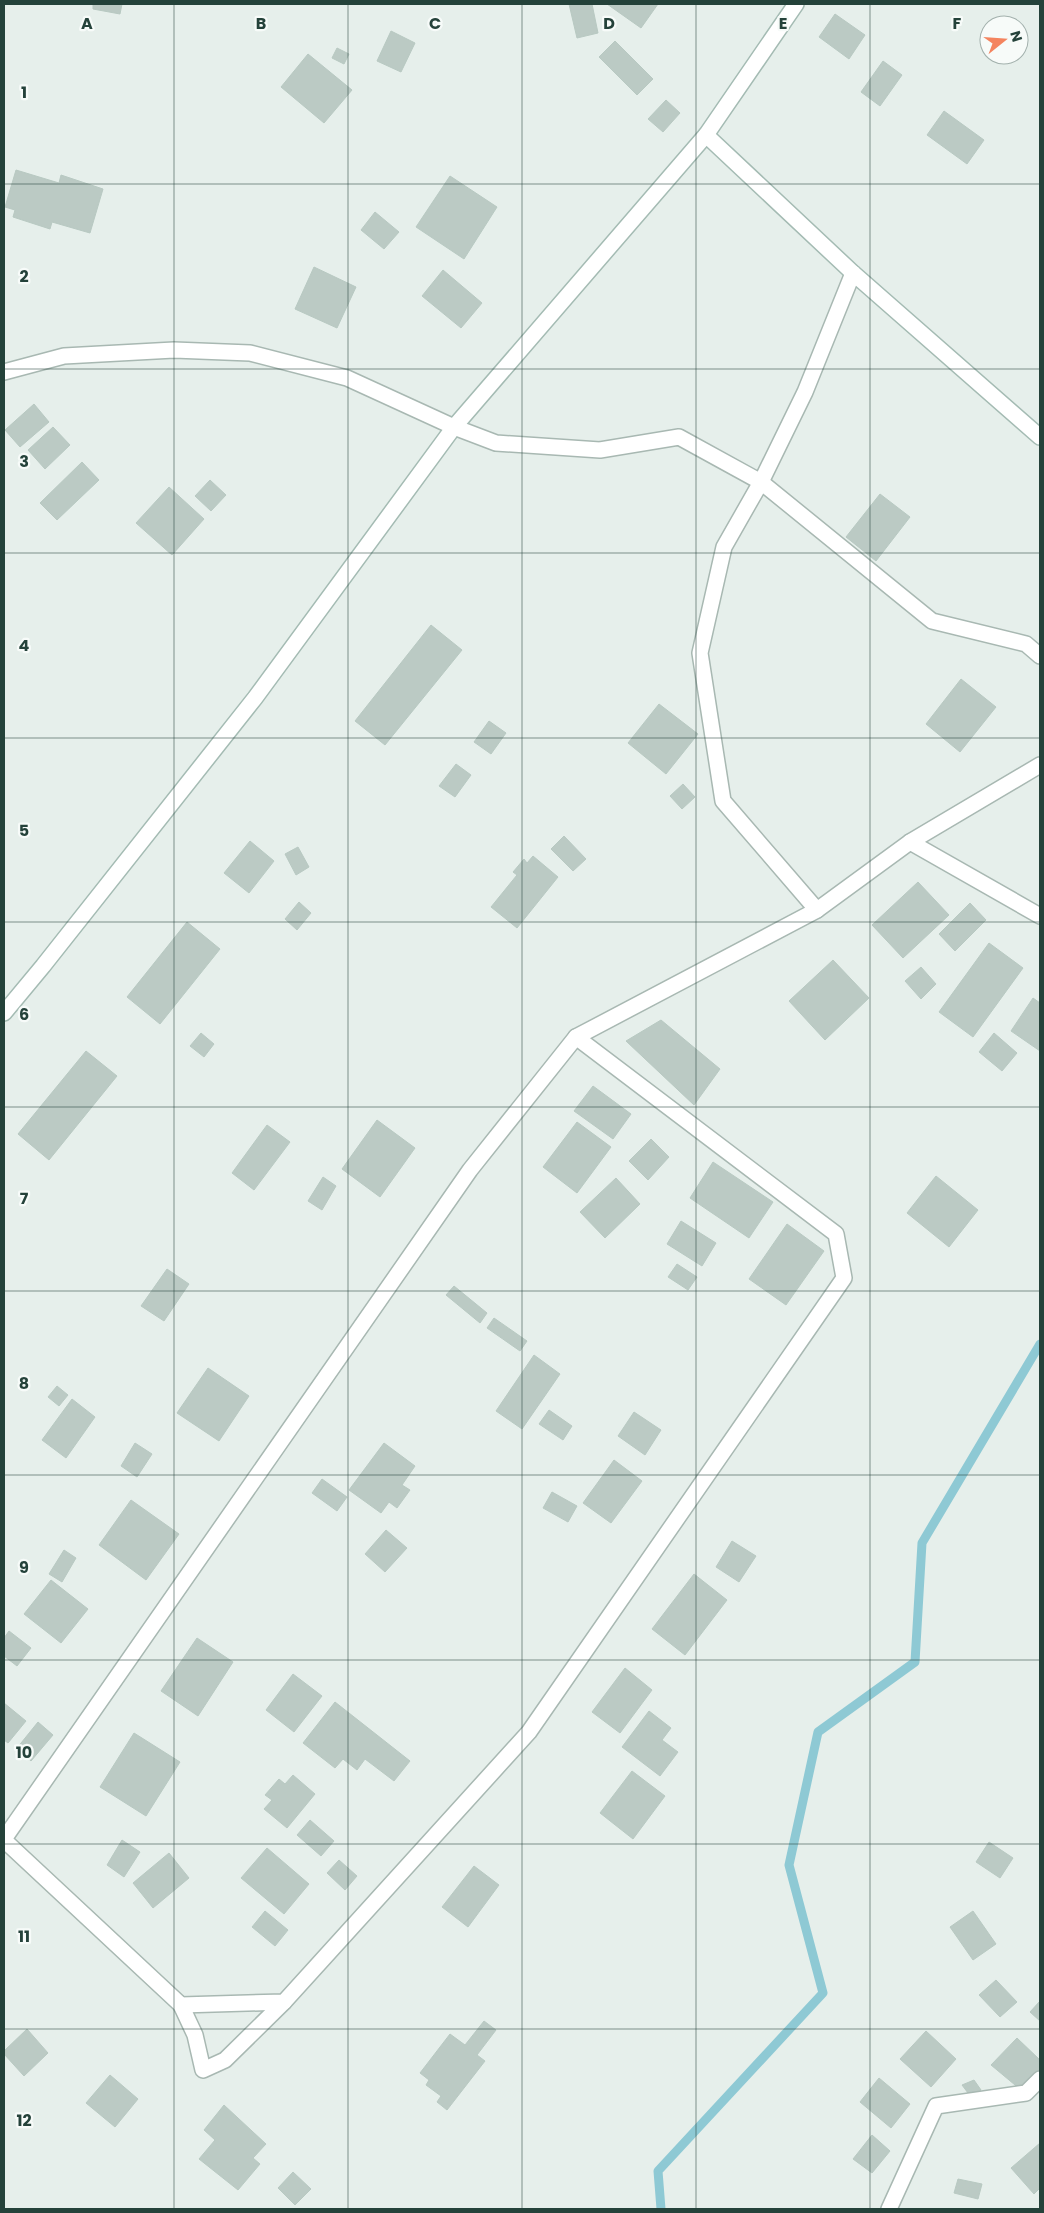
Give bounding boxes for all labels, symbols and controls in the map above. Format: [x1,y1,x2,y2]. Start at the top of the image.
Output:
text: A [81,12,93,35]
text: B [256,12,266,35]
text: C [429,12,441,35]
text: D [603,12,615,35]
text: E [779,12,787,35]
text: F [953,12,962,35]
north arrow [979,15,1029,65]
text: N [1005,28,1028,44]
text: 1 [21,81,27,104]
text: 2 [19,265,29,288]
text: 3 [19,450,29,473]
text: 4 [19,634,30,657]
text: 5 [19,819,29,842]
text: 6 [19,1003,29,1026]
text: 7 [20,1187,29,1210]
text: 8 [19,1372,29,1395]
text: 9 [19,1556,29,1579]
text: 10 [16,1741,32,1764]
text: 11 [18,1925,30,1948]
text: 12 [16,2109,32,2132]

